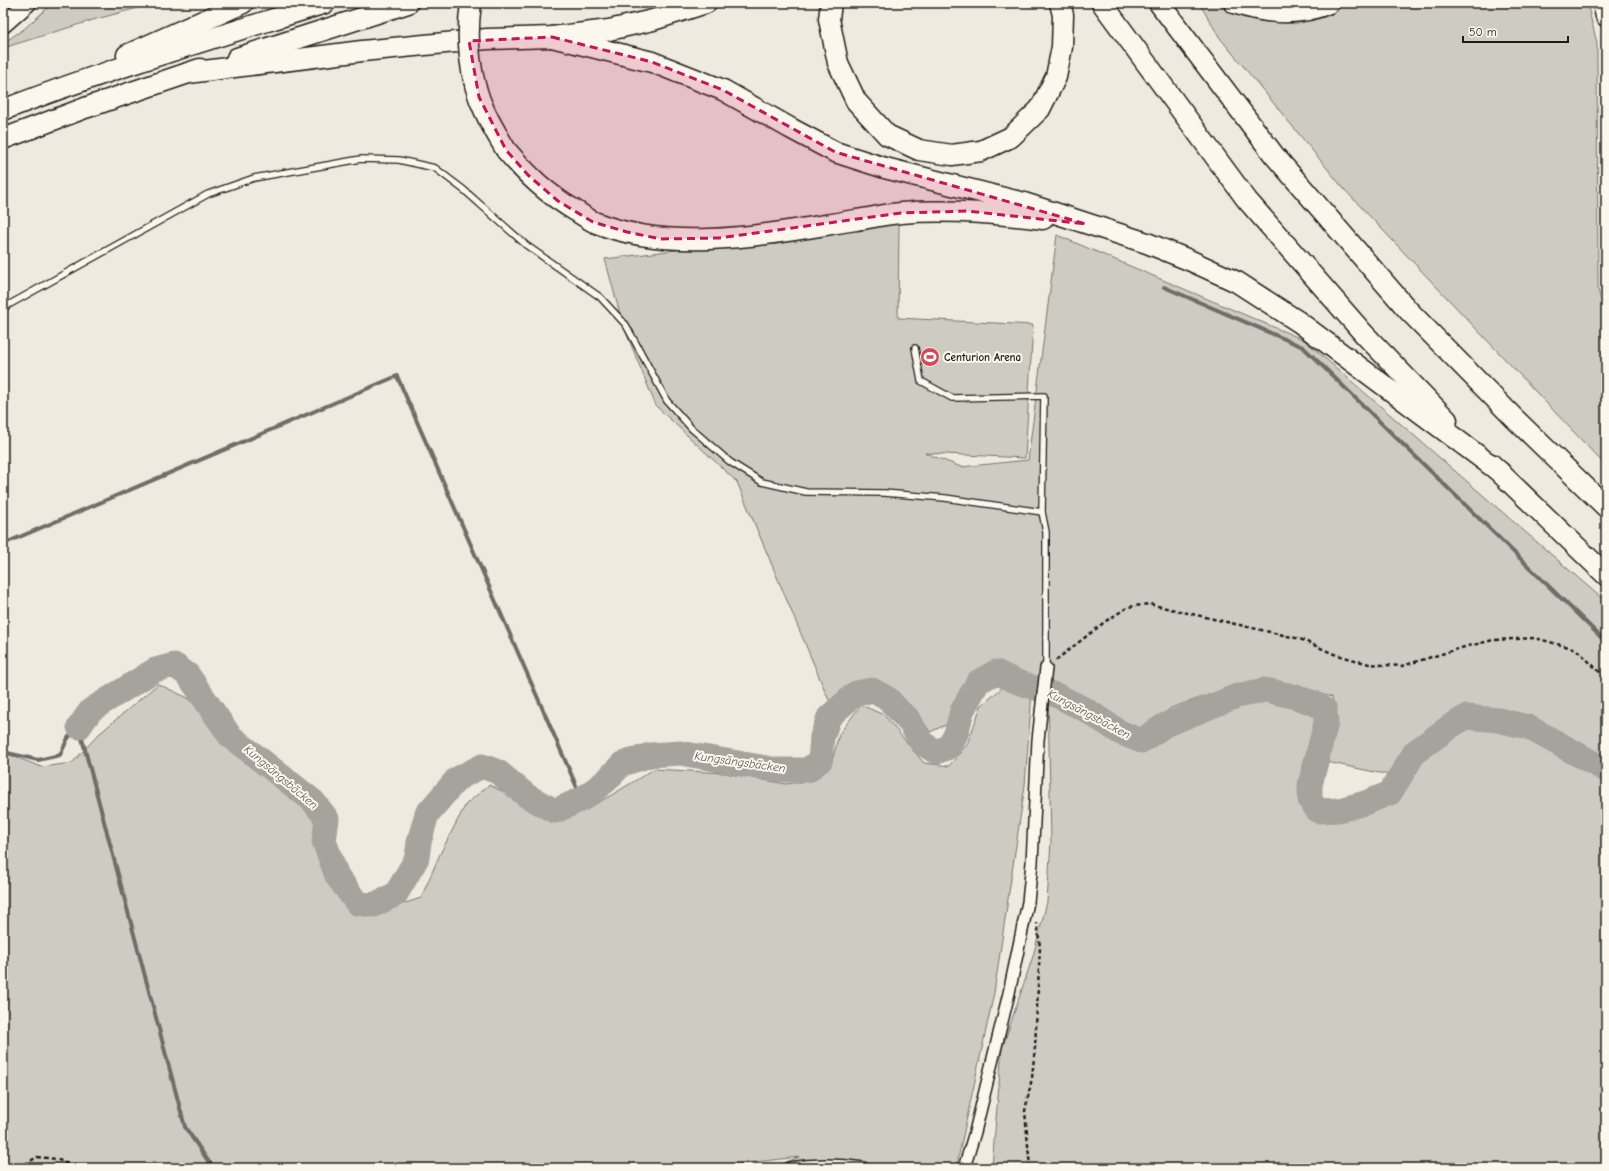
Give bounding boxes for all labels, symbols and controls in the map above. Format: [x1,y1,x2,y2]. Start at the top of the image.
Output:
scale bar [1463,18,1568,44]
text: 50 m [1469,25,1497,39]
sports icon: Centurion Arena [919,346,941,368]
place label: Centurion Arena [944,351,1021,364]
water label: Kungsängsbäcken [1045,686,1133,742]
water label: Kungsängsbäcken [241,742,321,812]
water label: Kungsängsbäcken [694,749,787,775]

